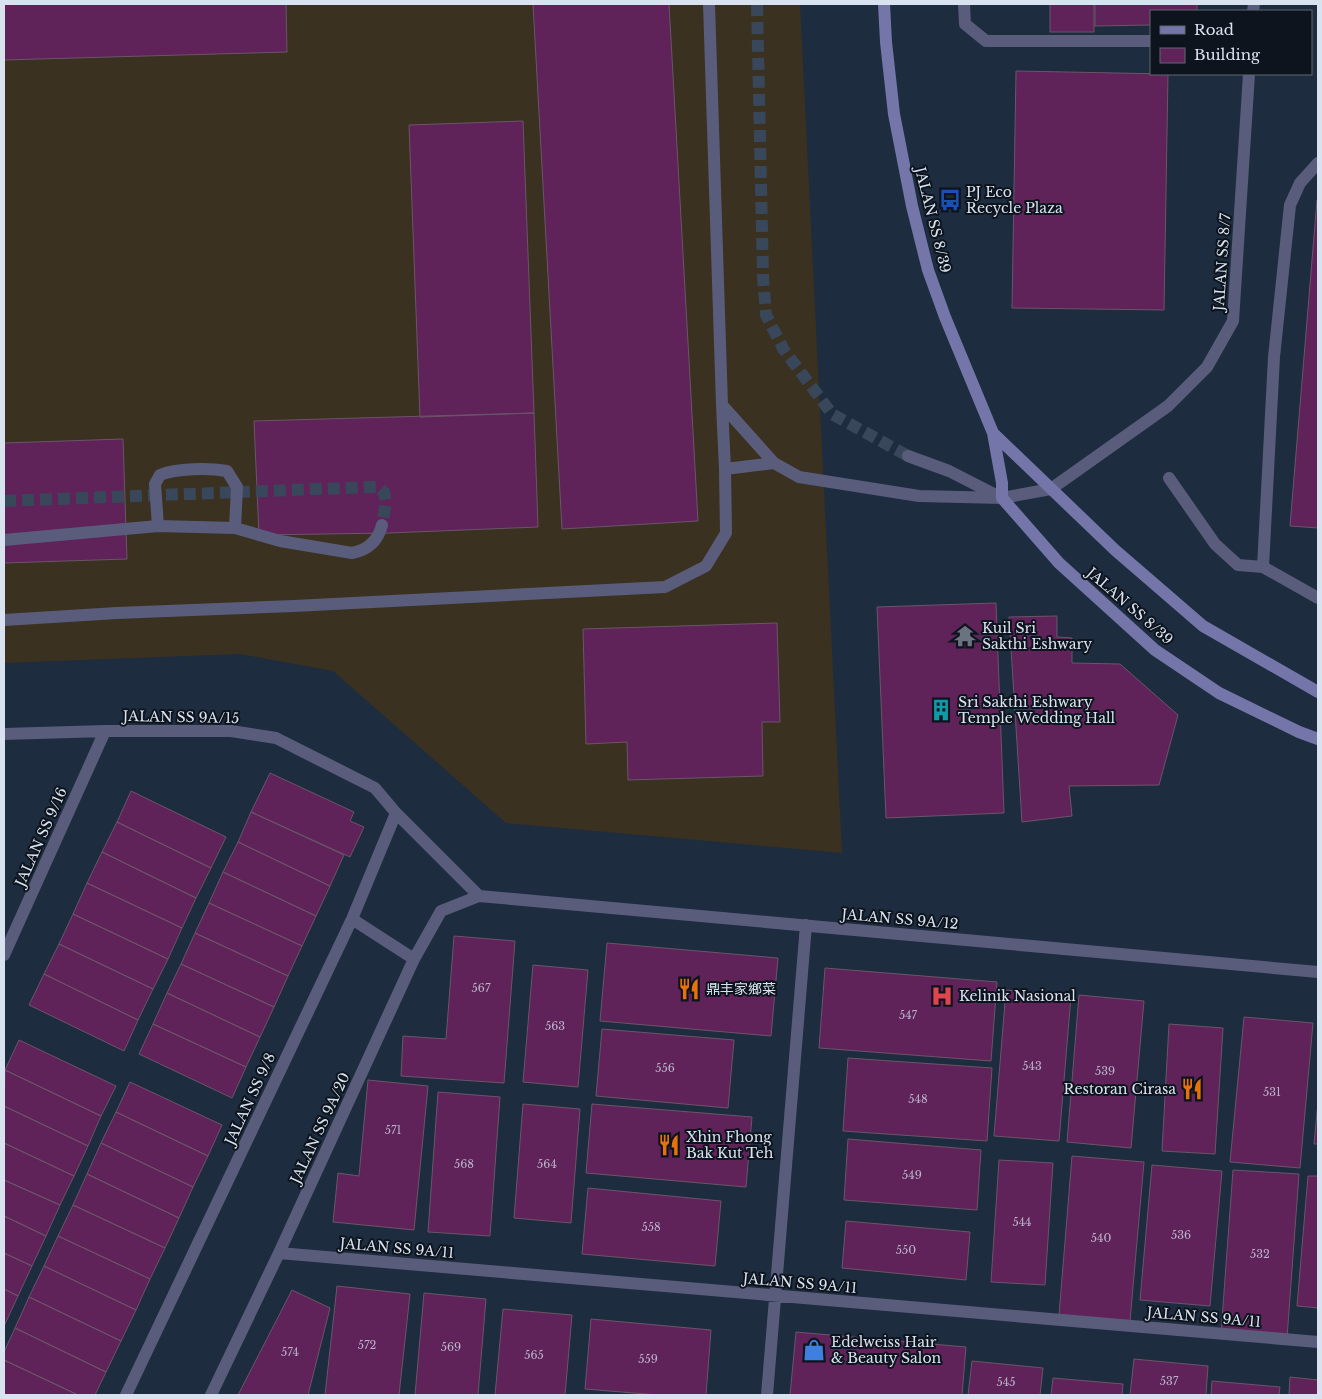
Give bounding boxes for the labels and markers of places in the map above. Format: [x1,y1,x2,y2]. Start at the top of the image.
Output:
place label: PJ Eco Recycle Plaza [966,183,1063,217]
bus stop icon: PJ Eco Recycle Plaza [937,187,963,213]
place label: Kuil Sri Sakthi Eshwary [982,619,1092,653]
temple icon: Kuil Sri Sakthi Eshwary [952,623,978,649]
place label: Sri Sakthi Eshwary Temple Wedding Hall [958,693,1116,727]
building icon: Sri Sakthi Eshwary Temple Wedding Hall [928,697,954,723]
restaurant icon: 鼎丰家鄉菜 [676,976,702,1002]
place label: 鼎丰家鄉菜 [706,980,776,998]
hospital icon: Kelinik Nasional [929,983,955,1009]
place label: Kelinik Nasional [959,987,1076,1005]
restaurant icon: Restoran Cirasa [1179,1076,1205,1102]
place label: Restoran Cirasa [1064,1080,1176,1098]
place label: Xhin Fhong Bak Kut Teh [686,1128,774,1162]
restaurant icon: Xhin Fhong Bak Kut Teh [656,1132,682,1158]
place label: Edelweiss Hair & Beauty Salon [831,1333,942,1367]
shop icon: Edelweiss Hair & Beauty Salon [801,1337,827,1363]

